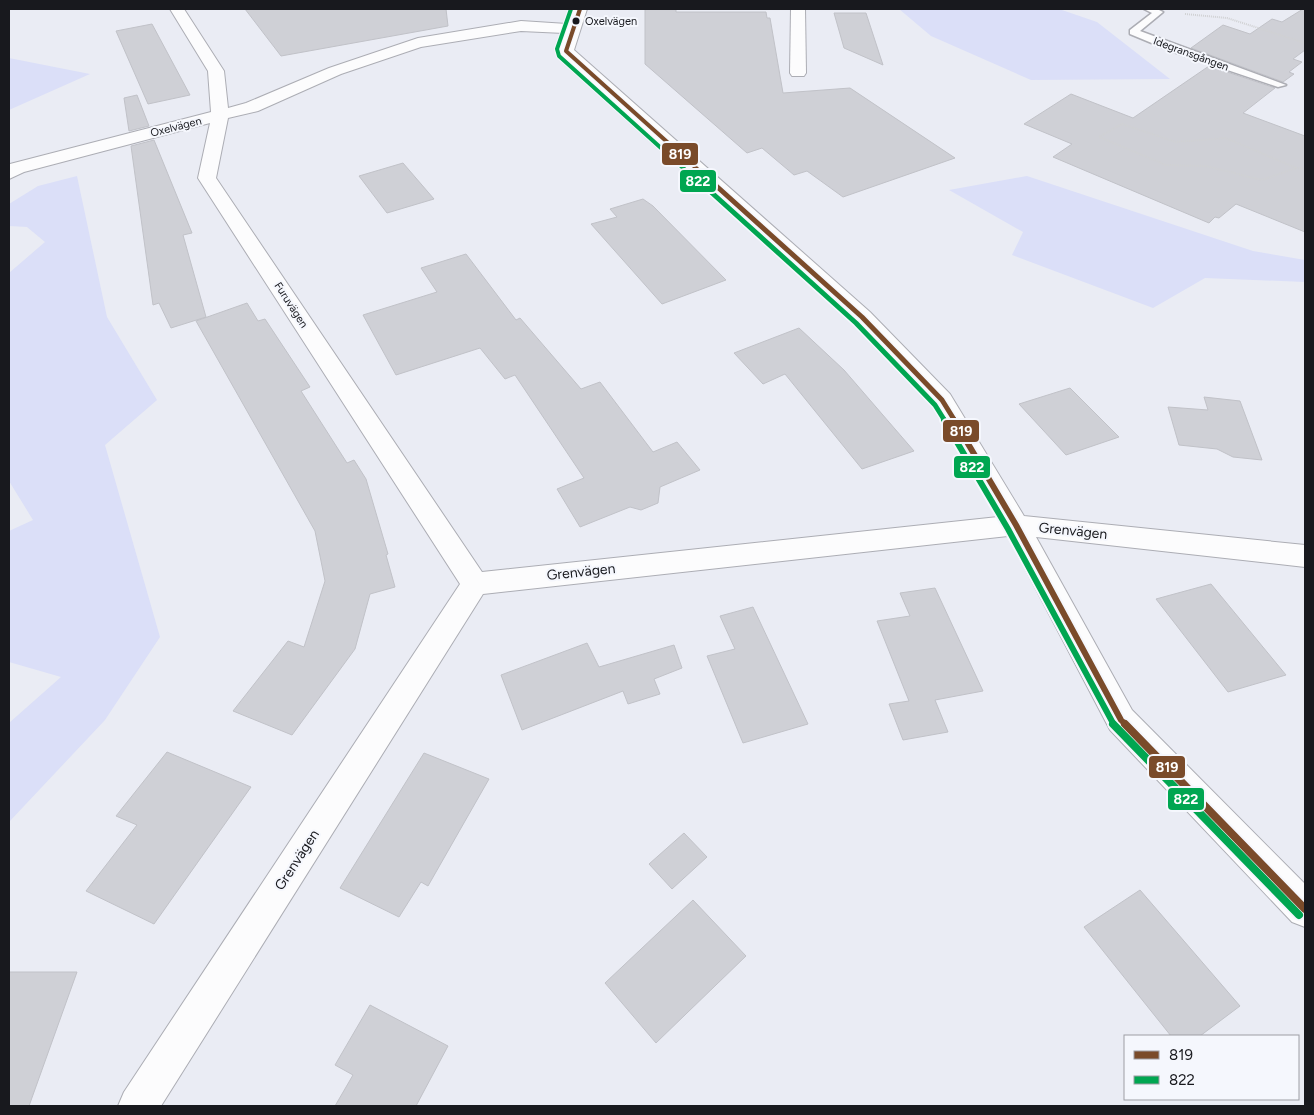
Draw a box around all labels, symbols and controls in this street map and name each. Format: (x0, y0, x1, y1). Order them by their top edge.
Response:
place label: Oxelvägen (585, 15, 637, 28)
marker: Oxelvägen (571, 16, 581, 26)
street label: Idegransgången (1152, 34, 1230, 74)
street label: Oxelvägen (149, 114, 203, 140)
line badge: 819 (661, 142, 699, 166)
text: 819 (669, 146, 691, 163)
line badge: 822 (679, 169, 717, 193)
text: 822 (686, 173, 710, 190)
street label: Furuvägen (271, 280, 311, 330)
line badge: 819 (942, 419, 980, 443)
text: 819 (950, 423, 972, 440)
line badge: 822 (953, 455, 991, 479)
text: 822 (960, 459, 984, 476)
street label: Grenvägen (1038, 519, 1108, 543)
street label: Grenvägen (546, 560, 616, 584)
line badge: 819 (1148, 755, 1186, 779)
text: 819 (1156, 759, 1178, 776)
line badge: 822 (1167, 787, 1205, 811)
text: 822 (1174, 791, 1198, 808)
street label: Grenvägen (271, 826, 323, 893)
legend (1124, 1035, 1299, 1100)
text: 819 (1169, 1046, 1193, 1064)
text: 822 (1169, 1071, 1195, 1089)

